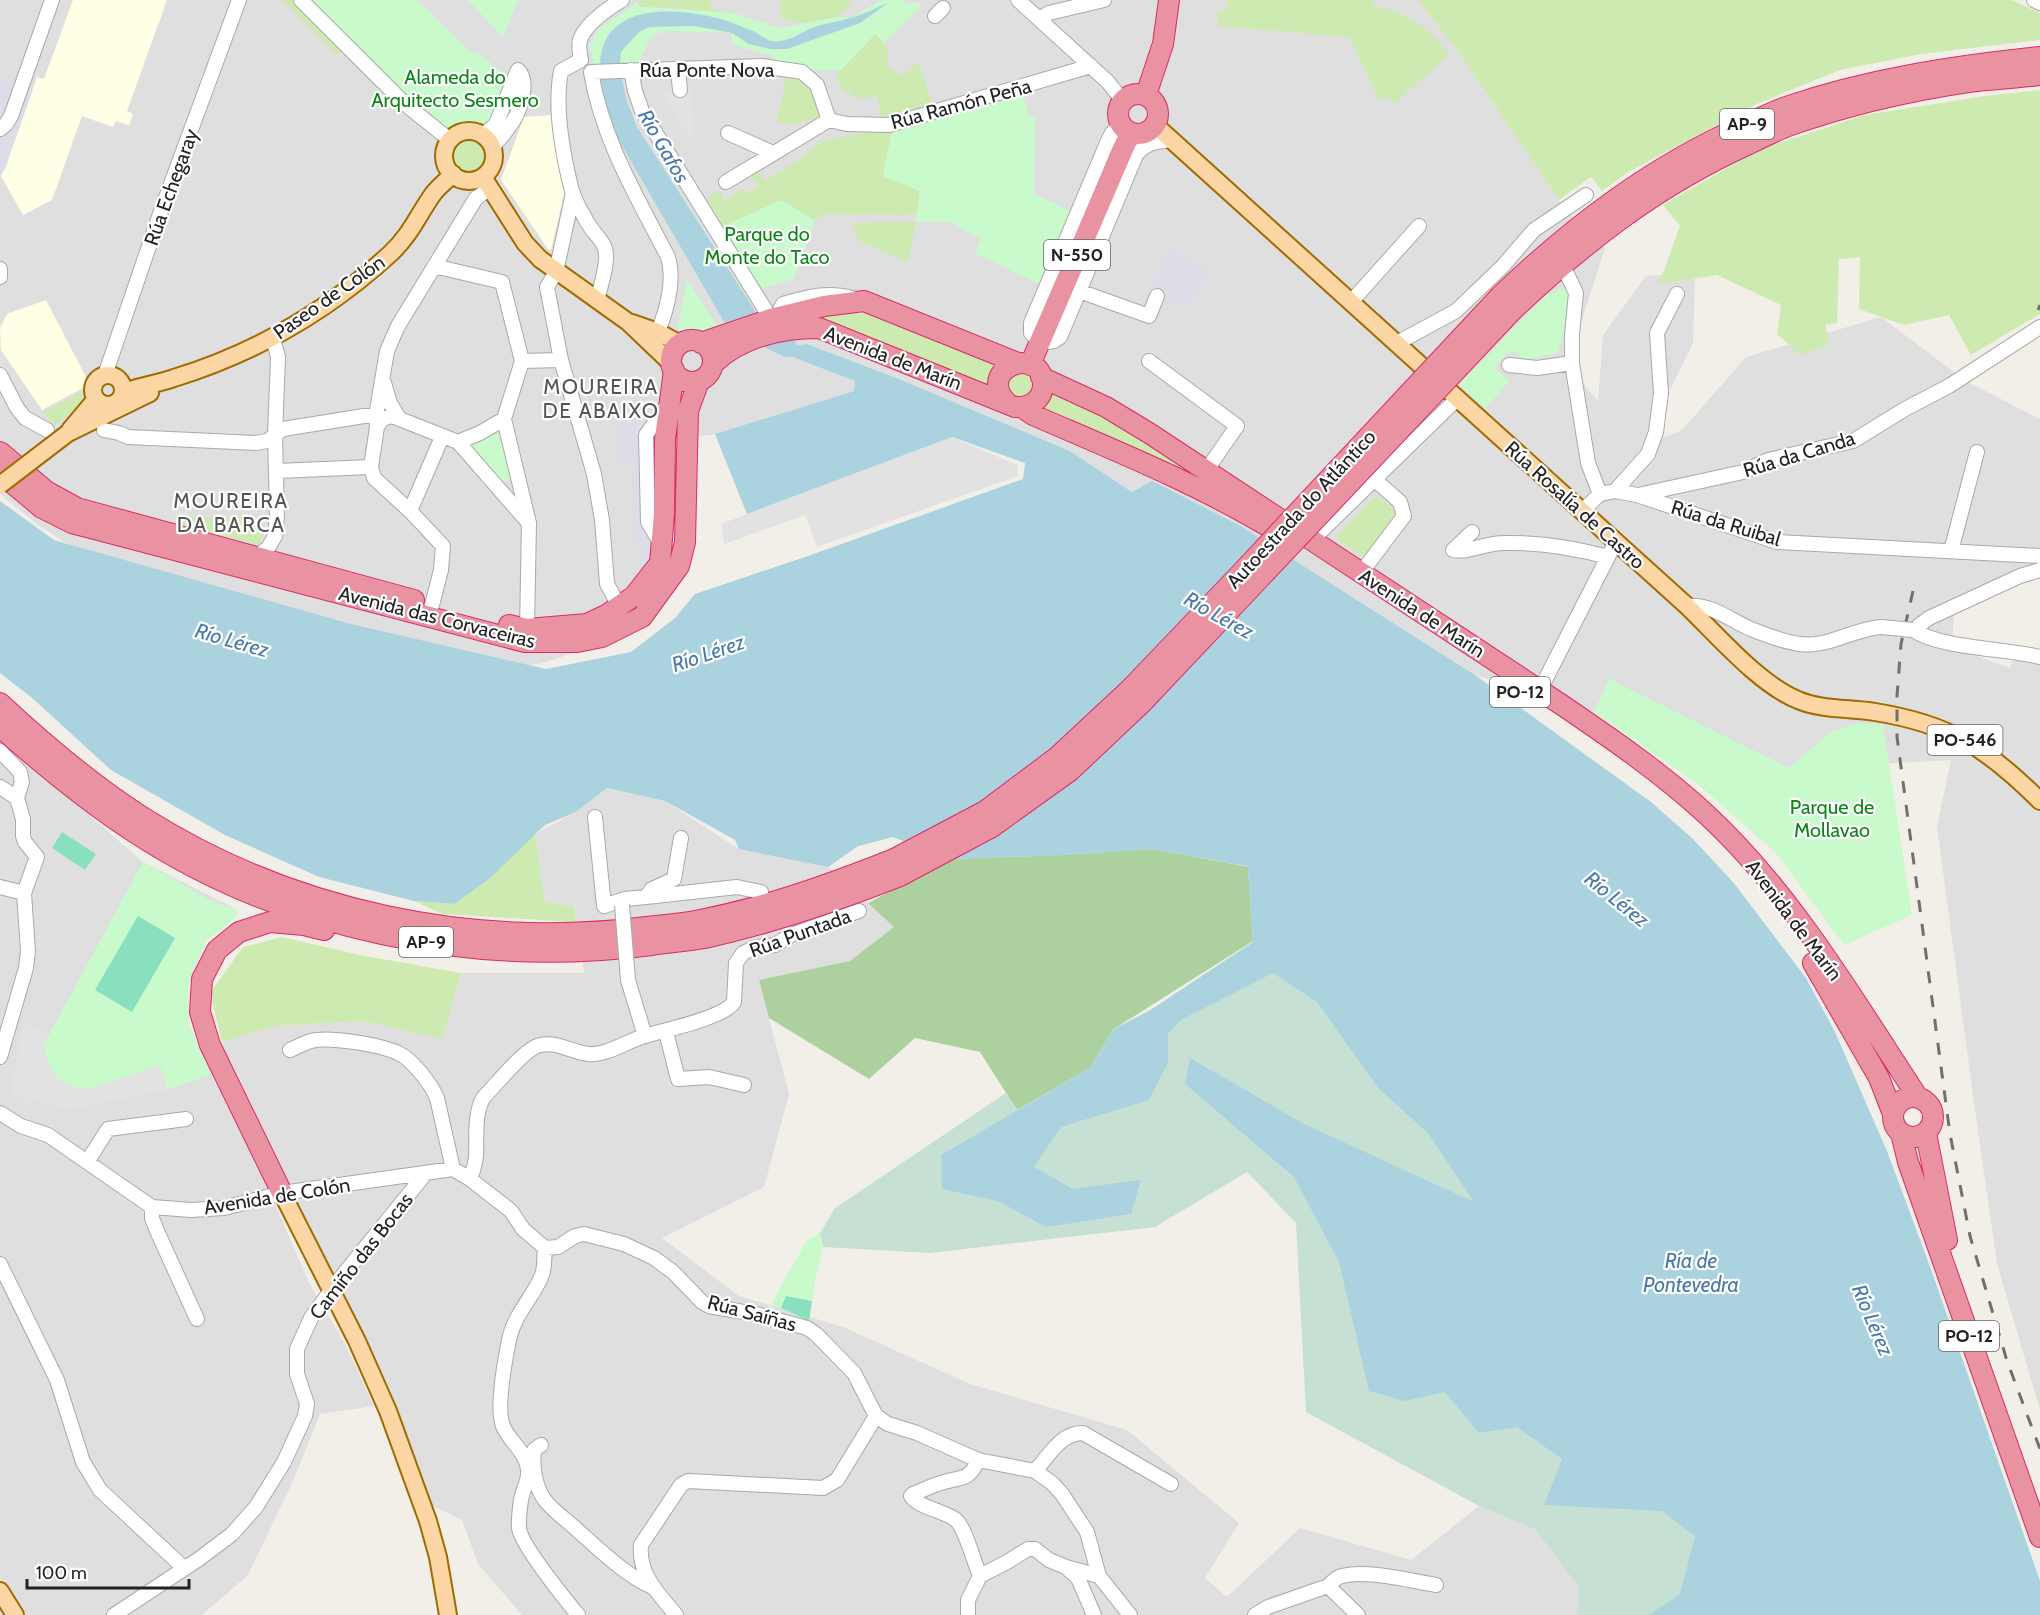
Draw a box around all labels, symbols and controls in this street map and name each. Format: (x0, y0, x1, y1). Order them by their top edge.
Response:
street label: Rúa Ponte Nova (640, 58, 775, 82)
park label: Alameda do Arquitecto Sesmero (371, 65, 539, 112)
street label: Rúa Ramón Peña (888, 74, 1034, 134)
water label: Río Gafos (633, 105, 695, 187)
road number: AP-9 (1720, 109, 1774, 139)
street label: Rúa Echegaray (139, 125, 203, 249)
park label: Parque do Monte do Taco (705, 222, 830, 269)
road number: N-550 (1044, 240, 1110, 270)
street label: Paseo de Colón (269, 250, 389, 344)
street label: Avenida de Marín (821, 321, 965, 395)
district label: MOUREIRA DE ABAIXO (543, 374, 659, 423)
street label: Autoestrada do Atlántico (1221, 425, 1381, 593)
street label: Rúa da Canda (1740, 426, 1858, 482)
street label: Rúa Rosalía de Castro (1500, 436, 1650, 574)
district label: MOUREIRA DA BARCA (173, 488, 289, 537)
street label: Rúa da Ruibal (1668, 495, 1784, 551)
street label: Avenida de Marín (1354, 563, 1490, 663)
street label: Avenida das Corvaceiras (336, 581, 538, 653)
water label: Río Lérez (1180, 586, 1259, 645)
water label: Río Lérez (192, 618, 273, 663)
water label: Río Lérez (668, 629, 749, 677)
road number: PO-12 (1490, 677, 1550, 707)
road number: PO-546 (1928, 725, 2002, 755)
park label: Parque de Mollavao (1790, 795, 1874, 842)
street label: Avenida de Marín (1741, 855, 1847, 985)
water label: Río Lérez (1580, 866, 1655, 933)
street label: Rúa Puntada (746, 903, 854, 962)
road number: AP-9 (399, 927, 453, 957)
street label: Avenida de Colón (202, 1173, 352, 1219)
street label: Camiño das Bocas (304, 1188, 418, 1324)
water label: Ría de Pontevedra (1643, 1248, 1739, 1297)
water label: Río Lérez (1847, 1280, 1900, 1360)
street label: Rúa Saíñas (705, 1290, 799, 1336)
road number: PO-12 (1939, 1321, 1999, 1351)
scale bar (27, 1552, 189, 1590)
text: 100 m (36, 1562, 87, 1584)

